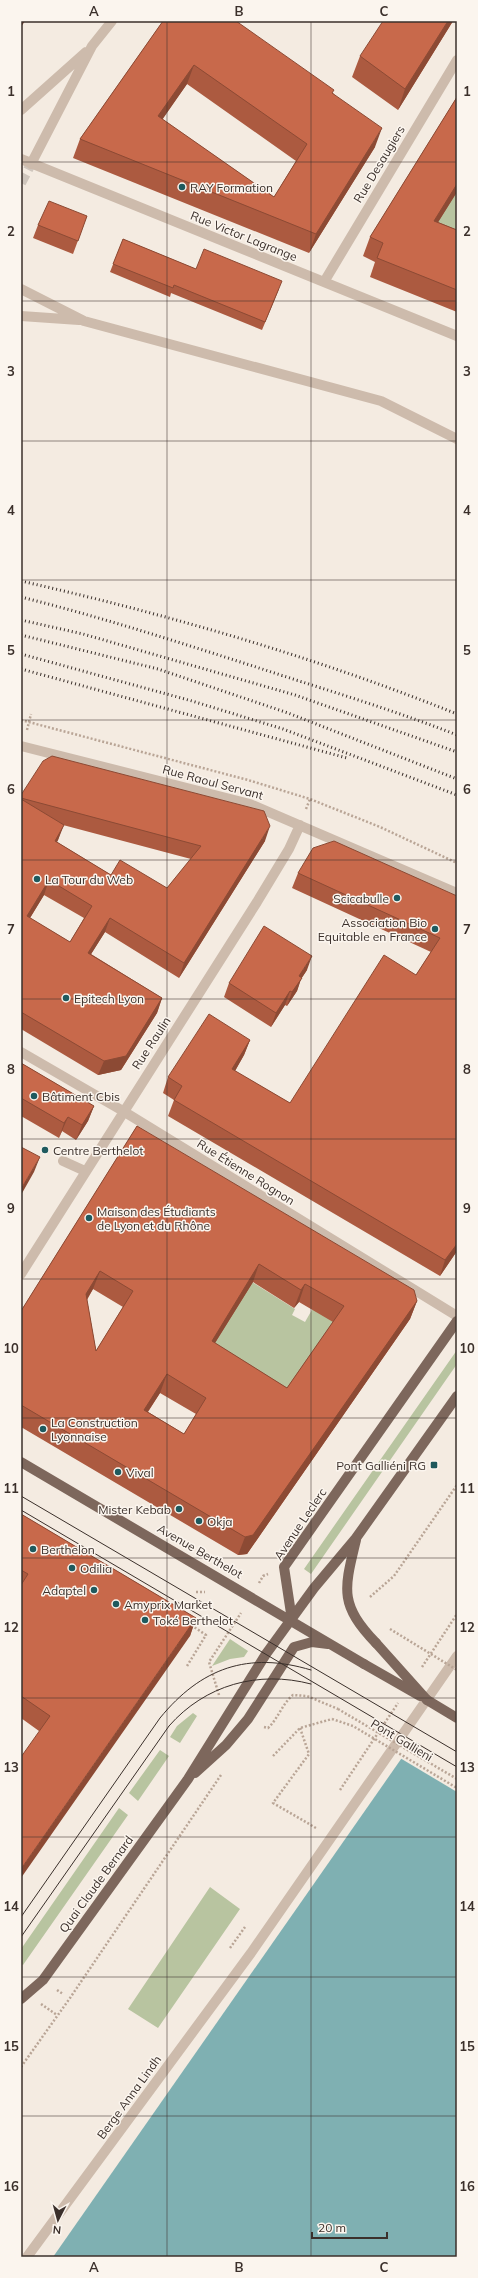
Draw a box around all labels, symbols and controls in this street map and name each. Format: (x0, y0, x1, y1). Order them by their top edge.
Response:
text: A (89, 3, 99, 19)
text: B (235, 3, 244, 19)
text: C (380, 3, 389, 19)
text: 1 (7, 83, 15, 99)
text: 1 (463, 83, 471, 99)
street label: Rue Desaugiers (350, 123, 408, 205)
place label: RAY Formation (190, 180, 273, 195)
marker: RAY Formation (177, 182, 187, 192)
street label: Rue Victor Lagrange (188, 208, 300, 264)
text: 2 (7, 223, 15, 239)
text: 2 (463, 223, 471, 239)
text: 3 (7, 363, 15, 379)
text: 3 (463, 363, 471, 379)
text: 4 (7, 502, 15, 518)
text: 4 (463, 502, 471, 518)
text: 5 (7, 642, 15, 658)
text: 5 (463, 642, 471, 658)
street label: Rue Raoul Servant (161, 761, 265, 803)
text: 6 (7, 781, 15, 797)
text: 6 (463, 781, 471, 797)
place label: La Tour du Web (45, 872, 133, 887)
marker: La Tour du Web (32, 874, 42, 884)
place label: Scicabulle (333, 891, 389, 906)
marker: Scicabulle (392, 893, 402, 903)
place label: Association Bio Equitable en France (318, 915, 427, 944)
text: 7 (7, 921, 15, 937)
text: 7 (463, 921, 471, 937)
marker: Association Bio Equitable en France (430, 924, 440, 934)
place label: Epitech Lyon (74, 991, 144, 1006)
marker: Epitech Lyon (61, 993, 71, 1003)
street label: Rue Raulin (128, 1014, 174, 1072)
text: 8 (7, 1061, 15, 1077)
text: 8 (463, 1061, 471, 1077)
place label: Bâtiment Cbis (42, 1089, 120, 1104)
marker: Bâtiment Cbis (29, 1091, 39, 1101)
street label: Rue Étienne Rognon (194, 1136, 298, 1208)
place label: Centre Berthelot (53, 1143, 143, 1158)
marker: Centre Berthelot (40, 1145, 50, 1155)
text: 9 (7, 1200, 15, 1216)
text: 9 (463, 1200, 471, 1216)
place label: Maison des Étudiants de Lyon et du Rhône (97, 1204, 216, 1233)
marker: Maison des Étudiants de Lyon et du Rhône (84, 1213, 94, 1223)
text: 10 (3, 1340, 19, 1356)
text: 10 (459, 1340, 475, 1356)
place label: La Construction Lyonnaise (51, 1415, 138, 1444)
marker: La Construction Lyonnaise (38, 1424, 48, 1434)
place label: Pont Galliéni RG (336, 1458, 426, 1473)
marker: Pont Galliéni RG (429, 1460, 439, 1470)
place label: Vival (126, 1465, 154, 1480)
marker: Vival (113, 1467, 123, 1477)
text: 11 (3, 1480, 19, 1496)
text: 11 (459, 1480, 475, 1496)
street label: Avenue Leclerc (270, 1485, 330, 1563)
place label: Mister Kebab (98, 1502, 171, 1517)
marker: Mister Kebab (174, 1504, 184, 1514)
place label: Okja (207, 1514, 233, 1529)
marker: Okja (194, 1516, 204, 1526)
street label: Avenue Berthelot (155, 1521, 245, 1581)
place label: Berthelon (41, 1542, 95, 1557)
marker: Berthelon (28, 1544, 38, 1554)
place label: Odilia (80, 1561, 112, 1576)
marker: Odilia (67, 1563, 77, 1573)
place label: Adaptel (42, 1583, 86, 1598)
marker: Adaptel (89, 1585, 99, 1595)
place label: Amyprix Market (124, 1597, 212, 1612)
marker: Amyprix Market (111, 1599, 121, 1609)
place label: Toké Berthelot (153, 1613, 233, 1628)
marker: Toké Berthelot (140, 1615, 150, 1625)
text: 12 (3, 1619, 19, 1635)
text: 12 (459, 1619, 475, 1635)
street label: Pont Gallieni (368, 1716, 436, 1764)
text: 13 (3, 1759, 19, 1775)
text: 13 (459, 1759, 475, 1775)
street label: Quai Claude Bernard (56, 1833, 136, 1935)
text: 14 (3, 1898, 19, 1914)
text: 14 (459, 1898, 475, 1914)
text: 15 (3, 2038, 19, 2054)
text: 15 (459, 2038, 475, 2054)
street label: Berge Anna Lindh (94, 2052, 164, 2142)
text: 16 (3, 2178, 19, 2194)
text: 16 (459, 2178, 475, 2194)
north arrow (38, 2200, 78, 2240)
scale bar (312, 2214, 387, 2240)
text: 20 m (318, 2220, 346, 2235)
text: N (52, 2223, 62, 2237)
text: A (89, 2259, 99, 2275)
text: B (235, 2259, 244, 2275)
text: C (380, 2259, 389, 2275)

